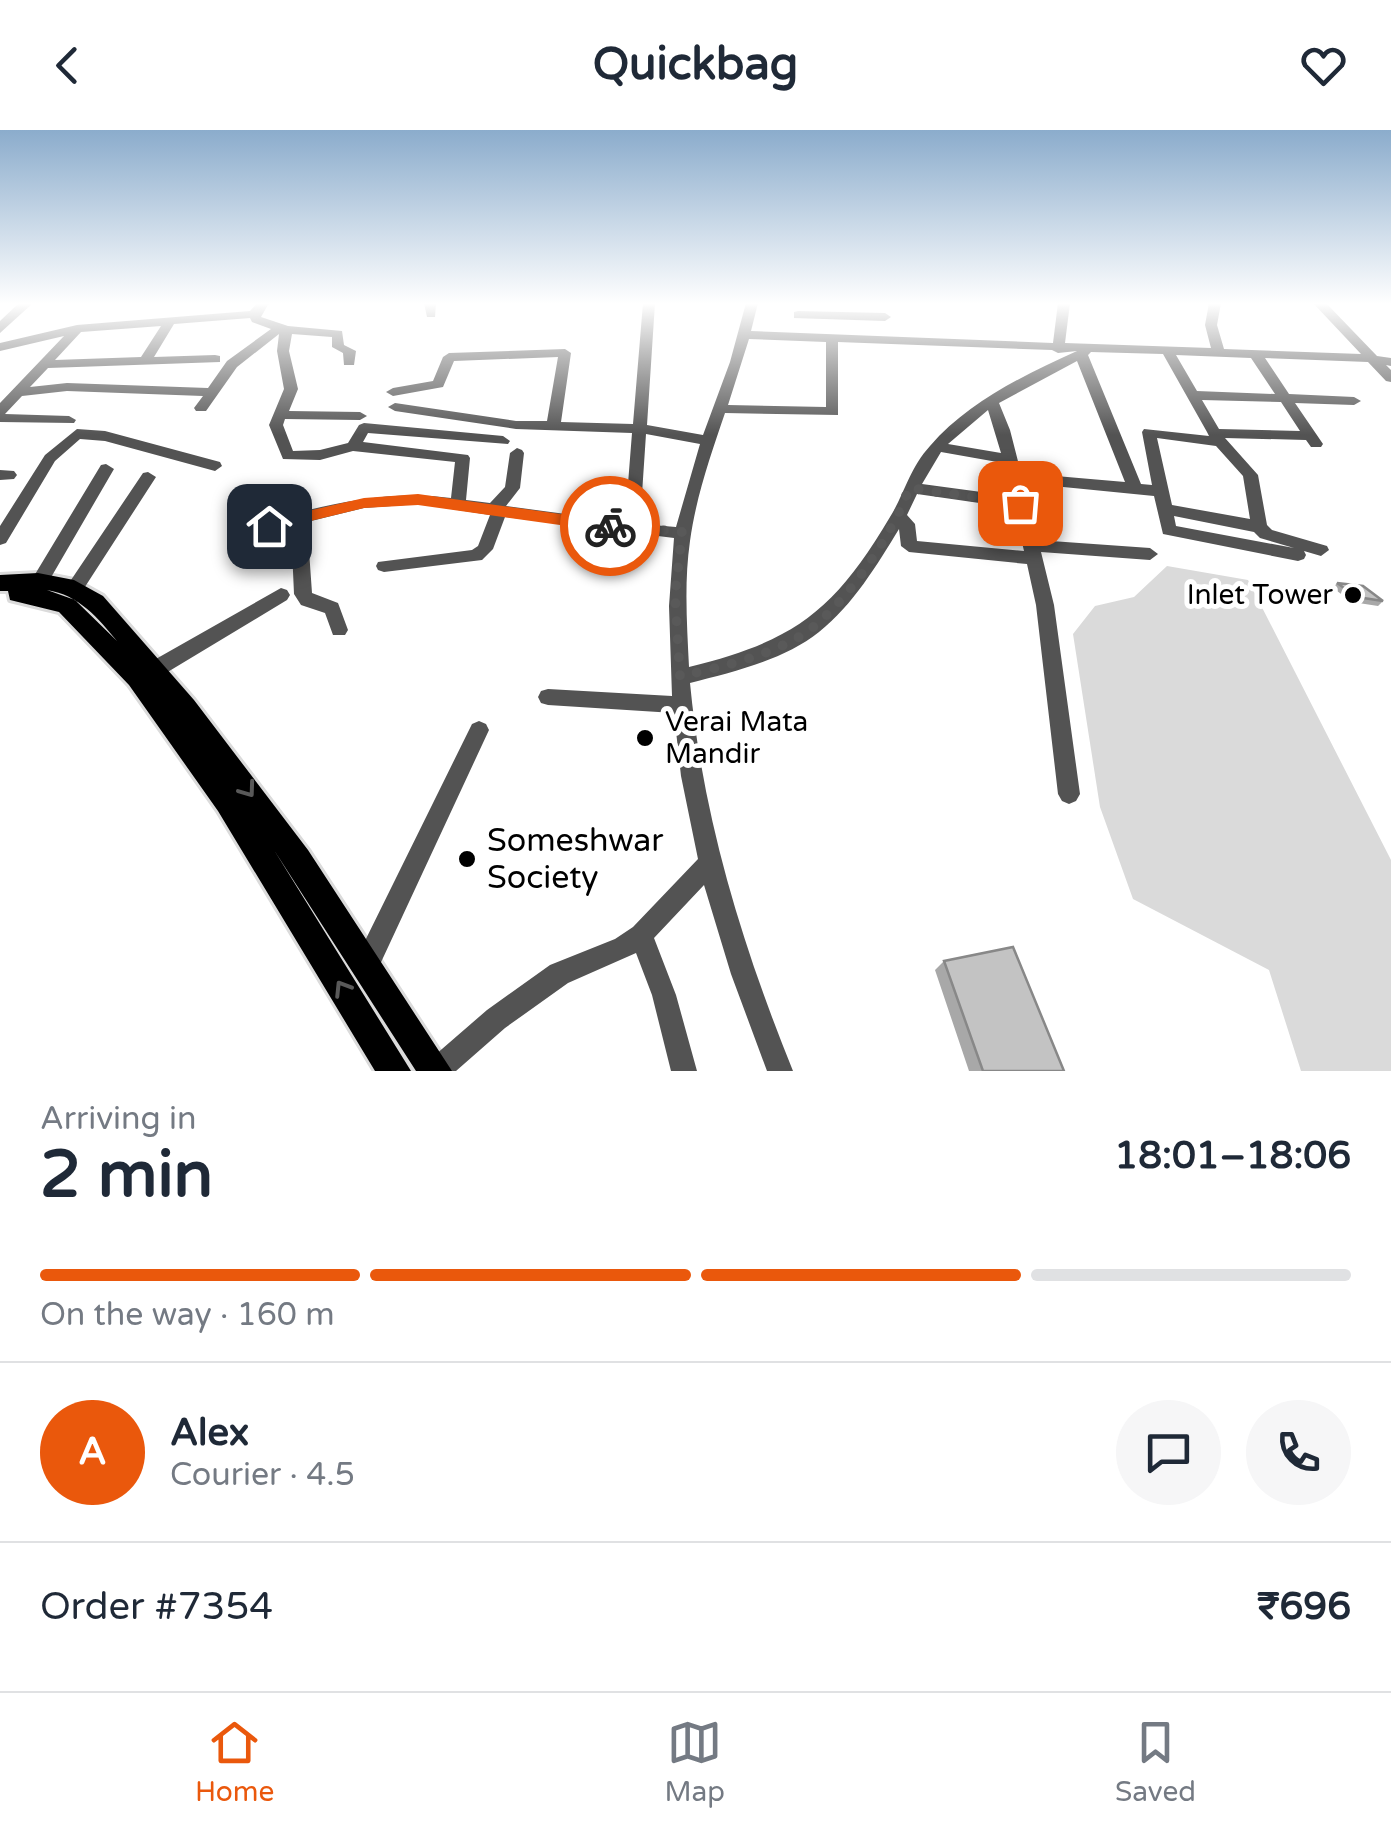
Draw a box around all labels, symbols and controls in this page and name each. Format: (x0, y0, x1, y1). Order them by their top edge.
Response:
icon: back (40, 38, 95, 93)
text: Quickbag (593, 38, 798, 92)
icon: heart (1296, 38, 1351, 93)
pin (978, 461, 1063, 546)
courier (560, 476, 660, 576)
icon: bag (993, 476, 1048, 531)
pin (227, 484, 312, 569)
icon: home (242, 499, 297, 554)
icon: bike (583, 499, 638, 554)
place label: Inlet Tower (1187, 578, 1333, 612)
marker: Inlet Tower (1342, 584, 1364, 606)
place label: Verai Mata Mandir (665, 705, 808, 771)
marker: Verai Mata Mandir (634, 727, 656, 749)
one-way arrow (236, 779, 254, 797)
place label: Someshwar Society (487, 822, 664, 897)
marker: Someshwar Society (456, 848, 478, 870)
one-way arrow (336, 981, 355, 999)
text: Arriving in (40, 1100, 197, 1138)
text: 18:01–18:06 (1114, 1133, 1351, 1179)
text: 2 min (40, 1136, 213, 1215)
text: On the way · 160 m (40, 1296, 335, 1334)
button: chat (1116, 1400, 1221, 1505)
button: phone (1246, 1400, 1351, 1505)
text: Alex (170, 1410, 249, 1456)
text: A (78, 1429, 107, 1475)
text: Courier · 4.5 (170, 1456, 355, 1494)
text: Order #7354 (40, 1584, 273, 1630)
text: ₹696 (1257, 1584, 1351, 1630)
tab: Home (195, 1715, 274, 1809)
tab: Map (664, 1715, 725, 1809)
tab: Saved (1115, 1715, 1196, 1809)

